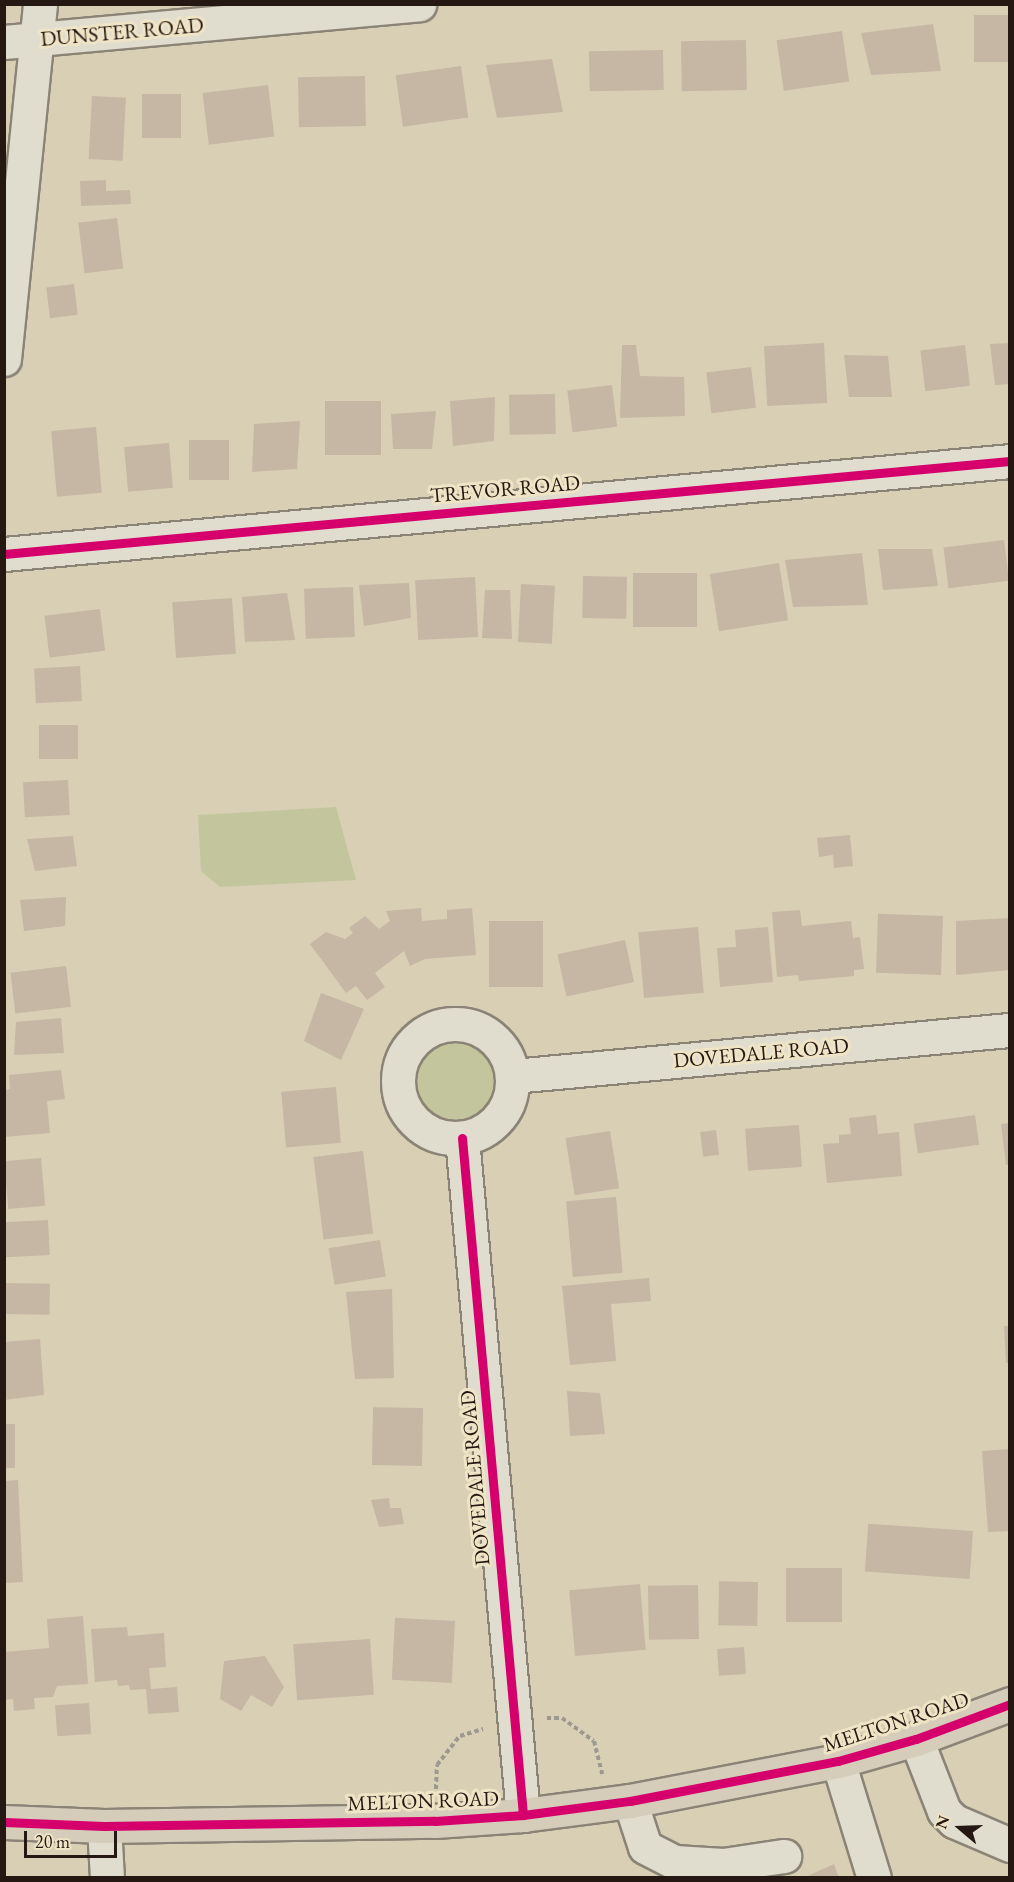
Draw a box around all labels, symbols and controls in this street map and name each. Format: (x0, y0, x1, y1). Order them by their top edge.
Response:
street label: DUNSTER ROAD (39, 12, 205, 52)
street label: TREVOR ROAD (429, 470, 581, 508)
street label: DOVEDALE ROAD (672, 1033, 850, 1073)
street label: DOVEDALE ROAD (455, 1389, 495, 1567)
street label: MELTON ROAD (820, 1687, 972, 1757)
street label: MELTON ROAD (347, 1786, 499, 1816)
north arrow (930, 1798, 990, 1858)
text: N (930, 1812, 955, 1832)
scale bar (27, 1819, 120, 1857)
text: 20 m (35, 1830, 70, 1853)

